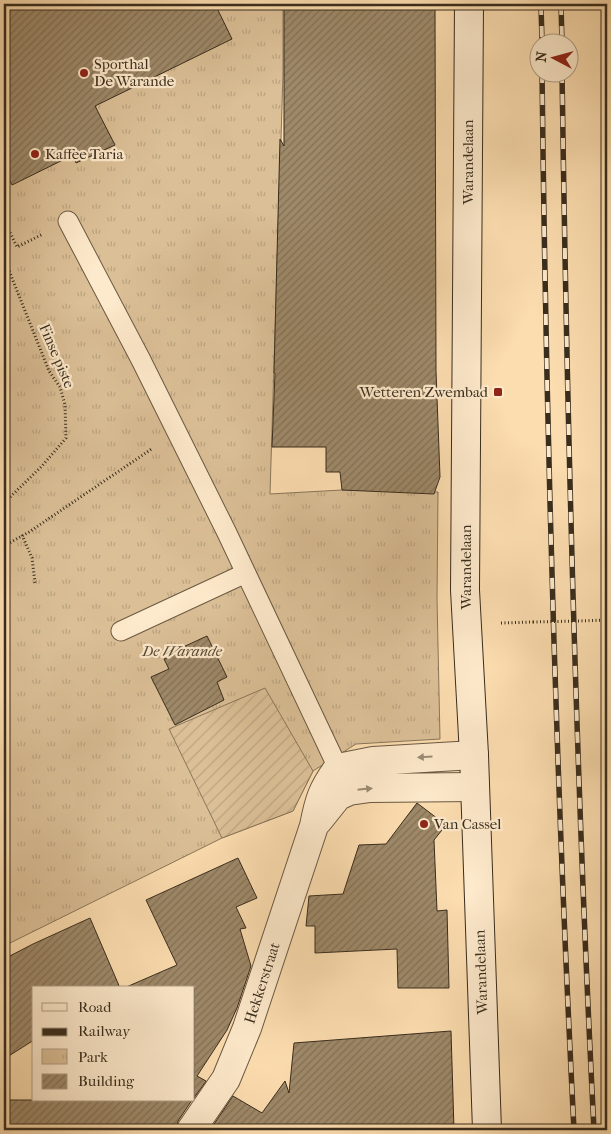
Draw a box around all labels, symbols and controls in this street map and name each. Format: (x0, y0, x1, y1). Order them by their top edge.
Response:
north arrow (528, 32, 578, 82)
text: N (533, 50, 551, 63)
place label: Sporthal De Warande (94, 55, 175, 90)
marker: Sporthal De Warande (78, 67, 90, 79)
street label: Warandelaan (459, 119, 477, 205)
place label: Kaffee Taria (45, 145, 124, 163)
marker: Kaffee Taria (29, 148, 41, 160)
street label: Finse piste (35, 321, 79, 391)
place label: Wetteren Zwembad (359, 383, 489, 401)
marker: Wetteren Zwembad (492, 386, 504, 398)
street label: Warandelaan (457, 524, 475, 610)
park label: De Warande (141, 642, 223, 660)
one-way arrow (417, 753, 433, 761)
one-way arrow (357, 785, 373, 793)
place label: Van Cassel (433, 815, 501, 833)
marker: Van Cassel (418, 818, 430, 830)
street label: Warandelaan (471, 929, 492, 1016)
street label: Hekkerstraat (240, 939, 284, 1026)
legend (32, 986, 195, 1102)
text: Road (78, 998, 112, 1016)
text: Railway (78, 1022, 131, 1040)
text: Park (78, 1048, 108, 1066)
text: Building (78, 1072, 135, 1090)

